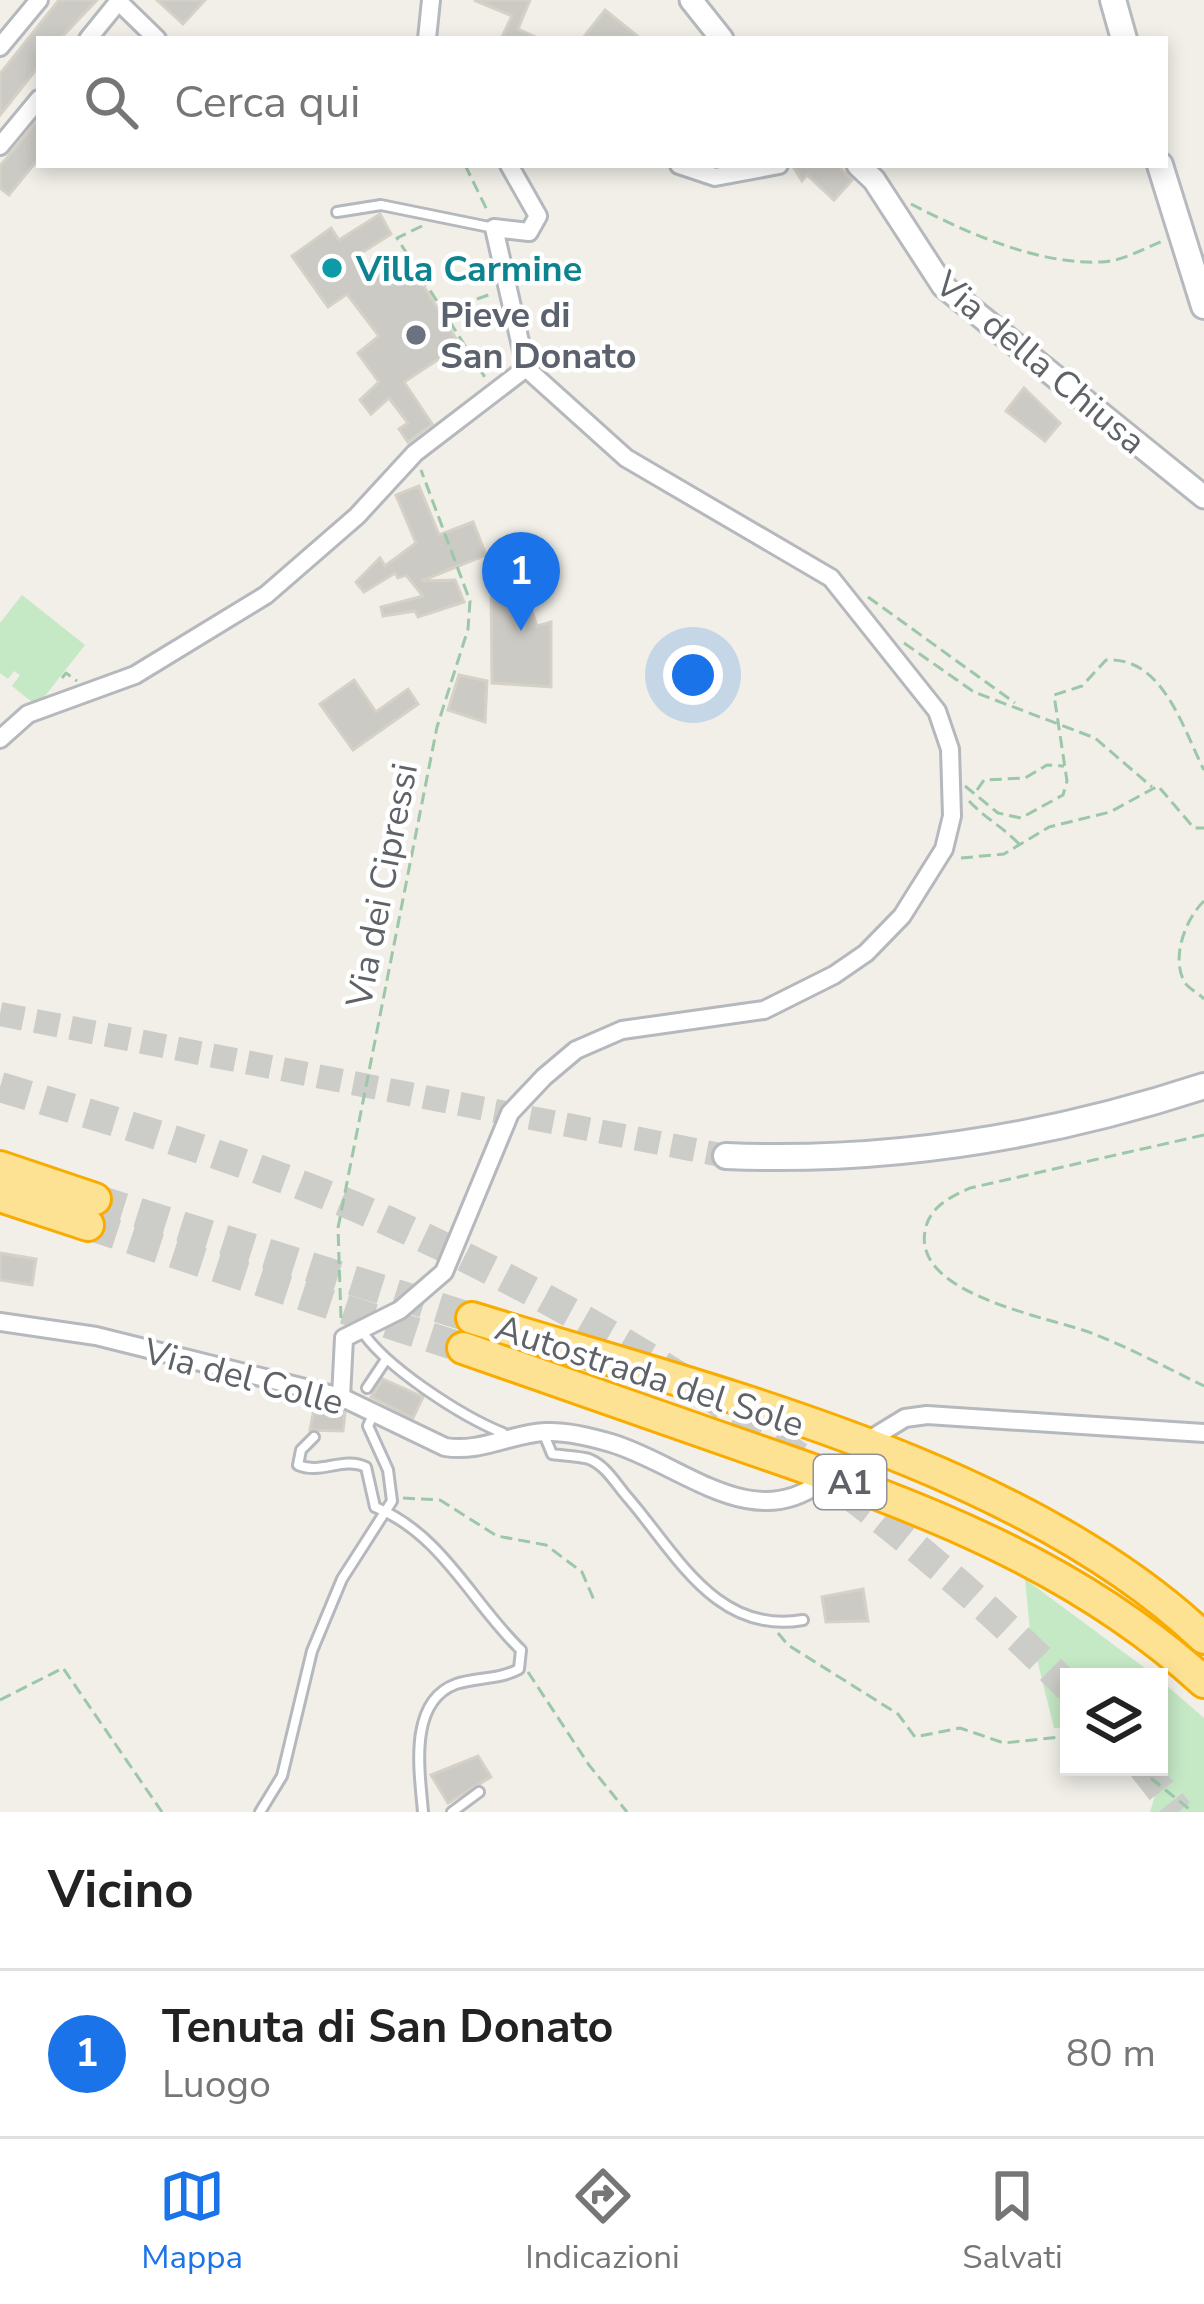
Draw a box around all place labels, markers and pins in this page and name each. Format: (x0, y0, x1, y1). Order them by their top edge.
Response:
place label: Villa Carmine (355, 245, 582, 294)
marker: Villa Carmine (319, 255, 345, 281)
place label: Pieve di San Donato (440, 291, 637, 381)
marker: Pieve di San Donato (403, 322, 429, 348)
pin: 1 (482, 532, 560, 631)

